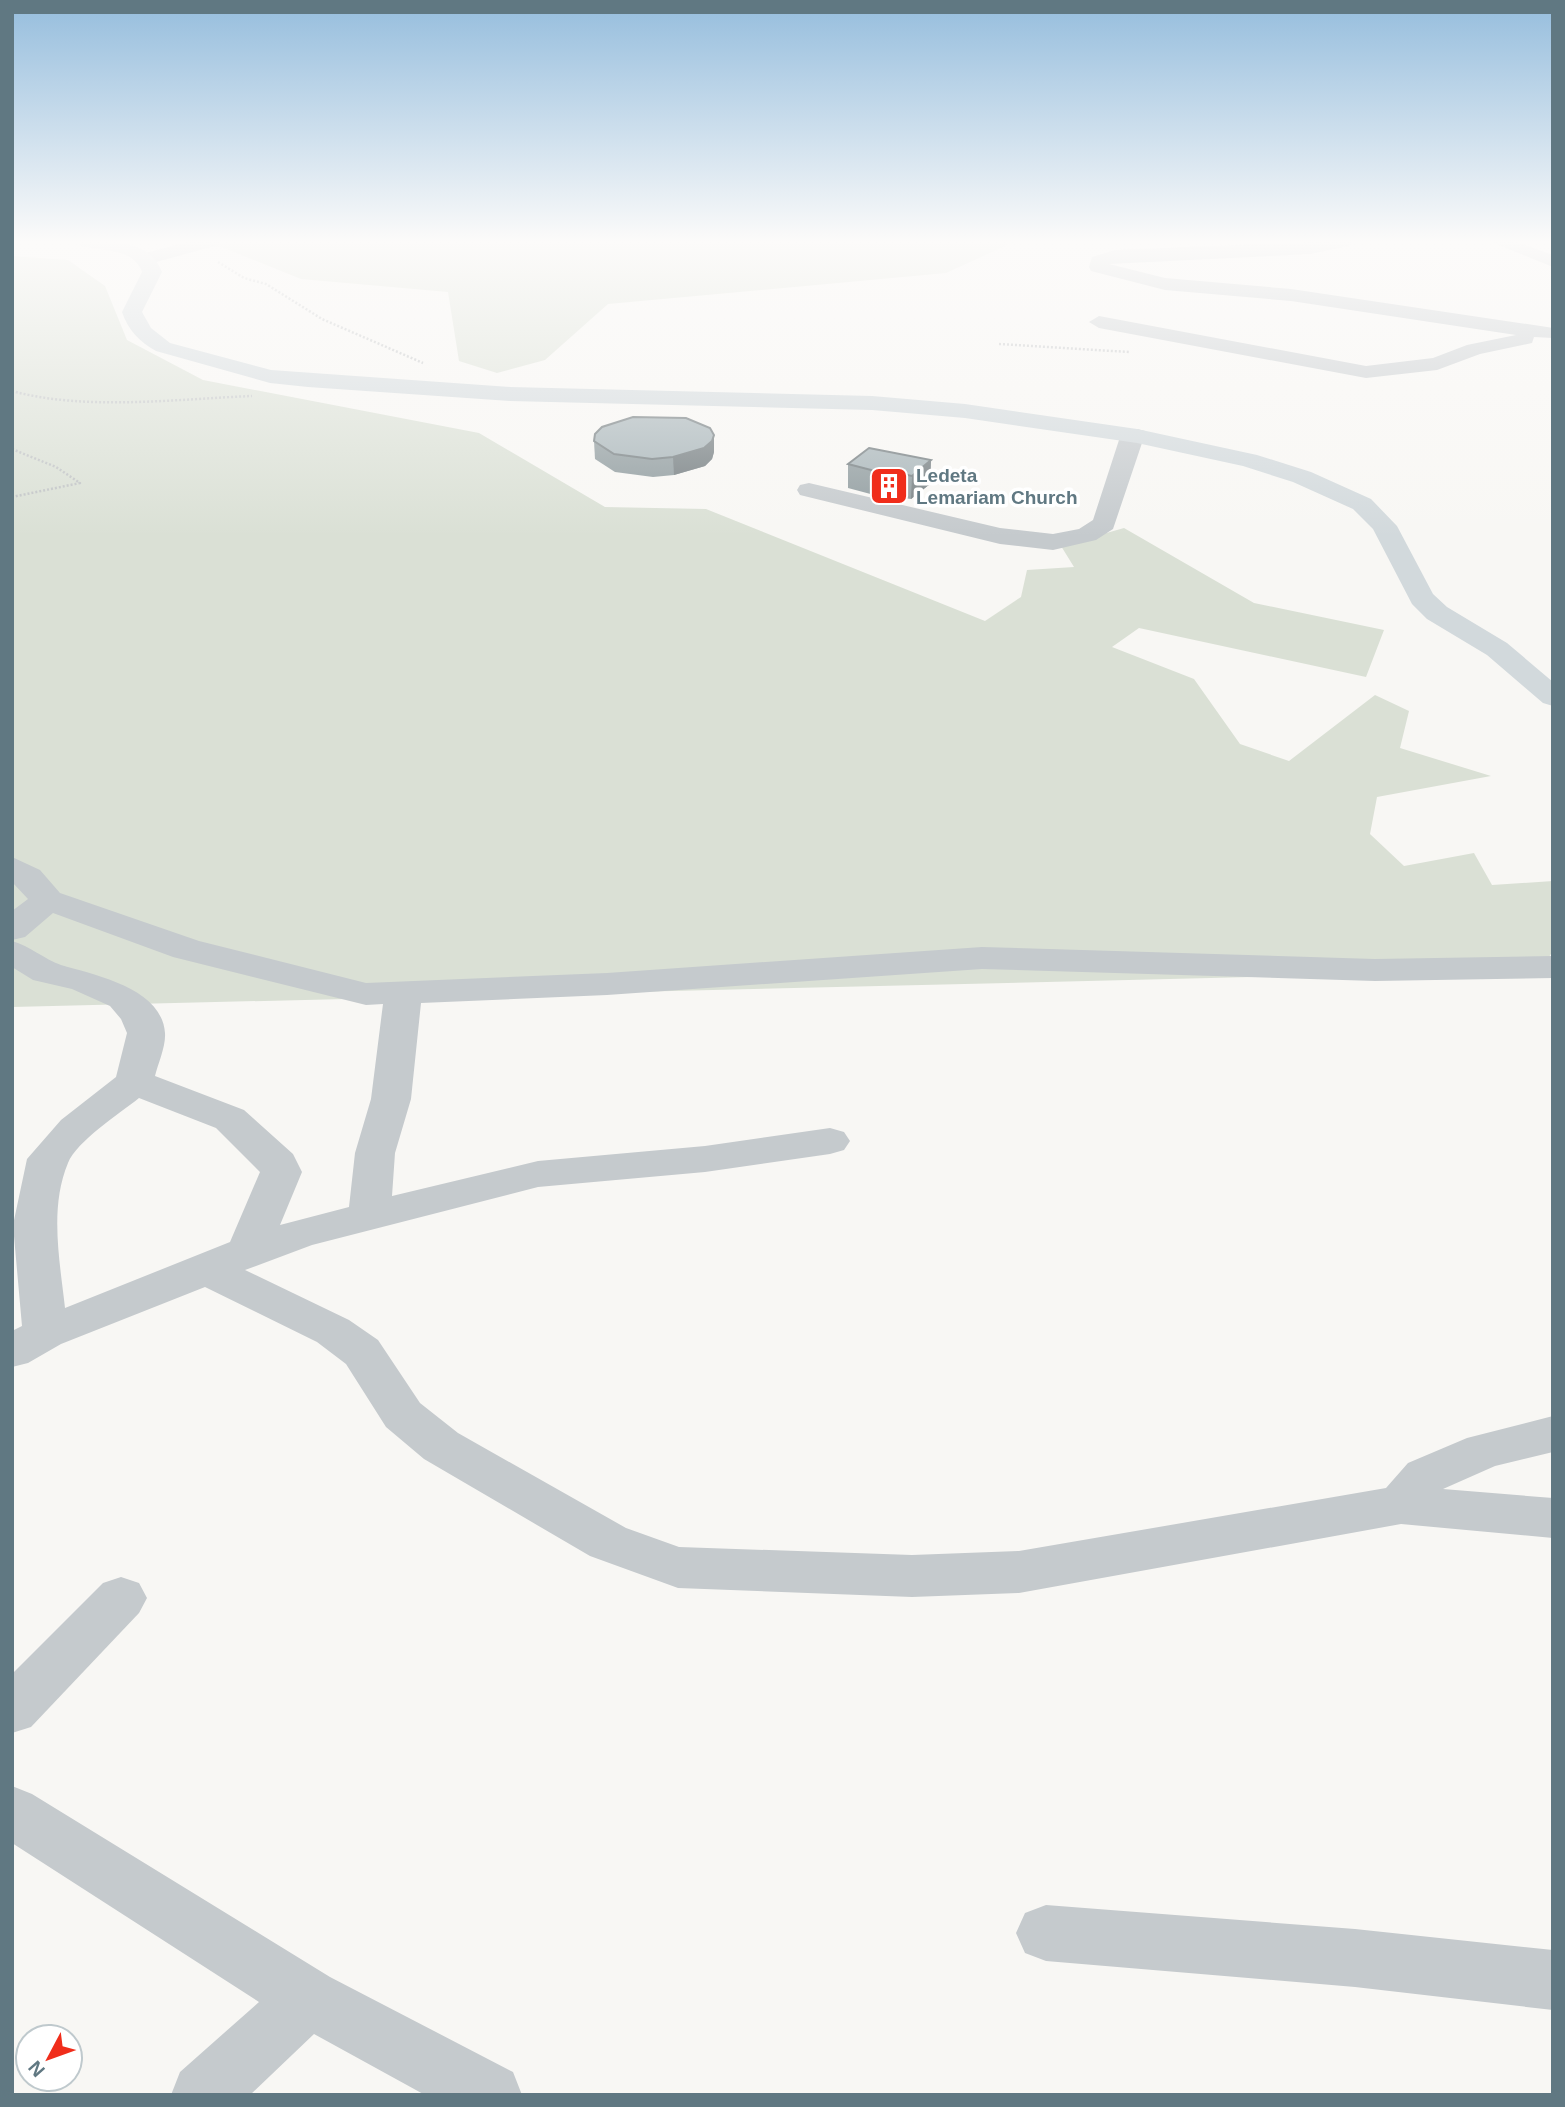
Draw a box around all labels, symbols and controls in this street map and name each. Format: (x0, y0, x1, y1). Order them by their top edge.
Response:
building icon: Ledeta Lemariam Church (868, 465, 910, 507)
place label: Ledeta Lemariam Church (916, 465, 1078, 508)
north arrow (14, 2023, 84, 2093)
text: N (24, 2057, 49, 2081)

